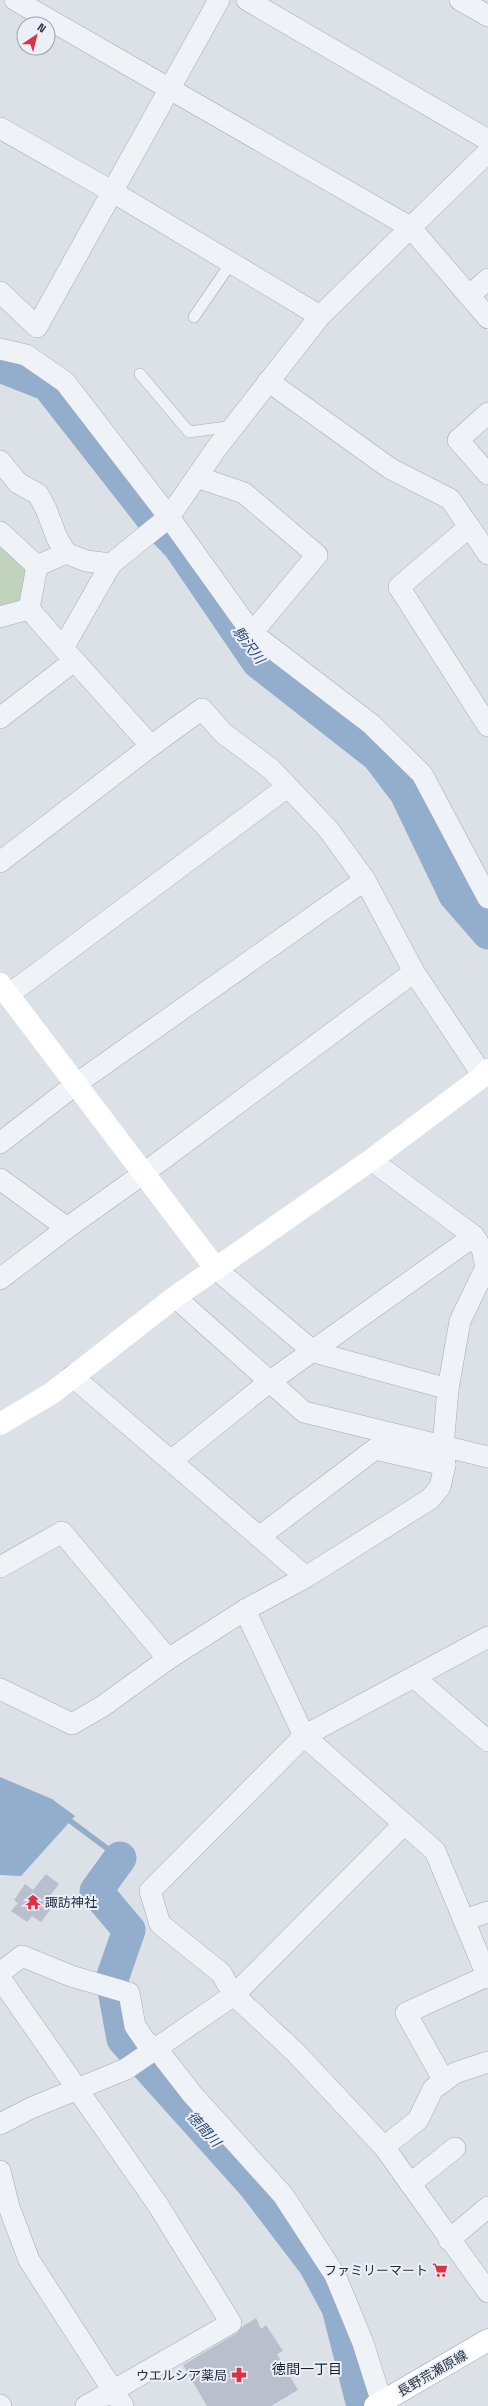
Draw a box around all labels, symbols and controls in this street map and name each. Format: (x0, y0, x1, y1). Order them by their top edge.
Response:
north arrow (16, 16, 56, 56)
text: N (35, 20, 49, 36)
water label: 駒沢川 (229, 623, 270, 669)
temple icon: 諏訪神社 (24, 1893, 42, 1911)
place label: 諏訪神社 (45, 1894, 97, 1911)
water label: 徳間川 (183, 2107, 226, 2152)
supermarket icon: ファミリーマート (431, 2261, 449, 2279)
place label: ファミリーマート (324, 2262, 428, 2279)
street label: 長野荒瀬原線 (394, 2347, 470, 2400)
district label: 徳間一丁目 (272, 2360, 342, 2378)
pharmacy icon: ウエルシア薬局 (230, 2366, 248, 2384)
place label: ウエルシア薬局 (136, 2367, 227, 2384)

